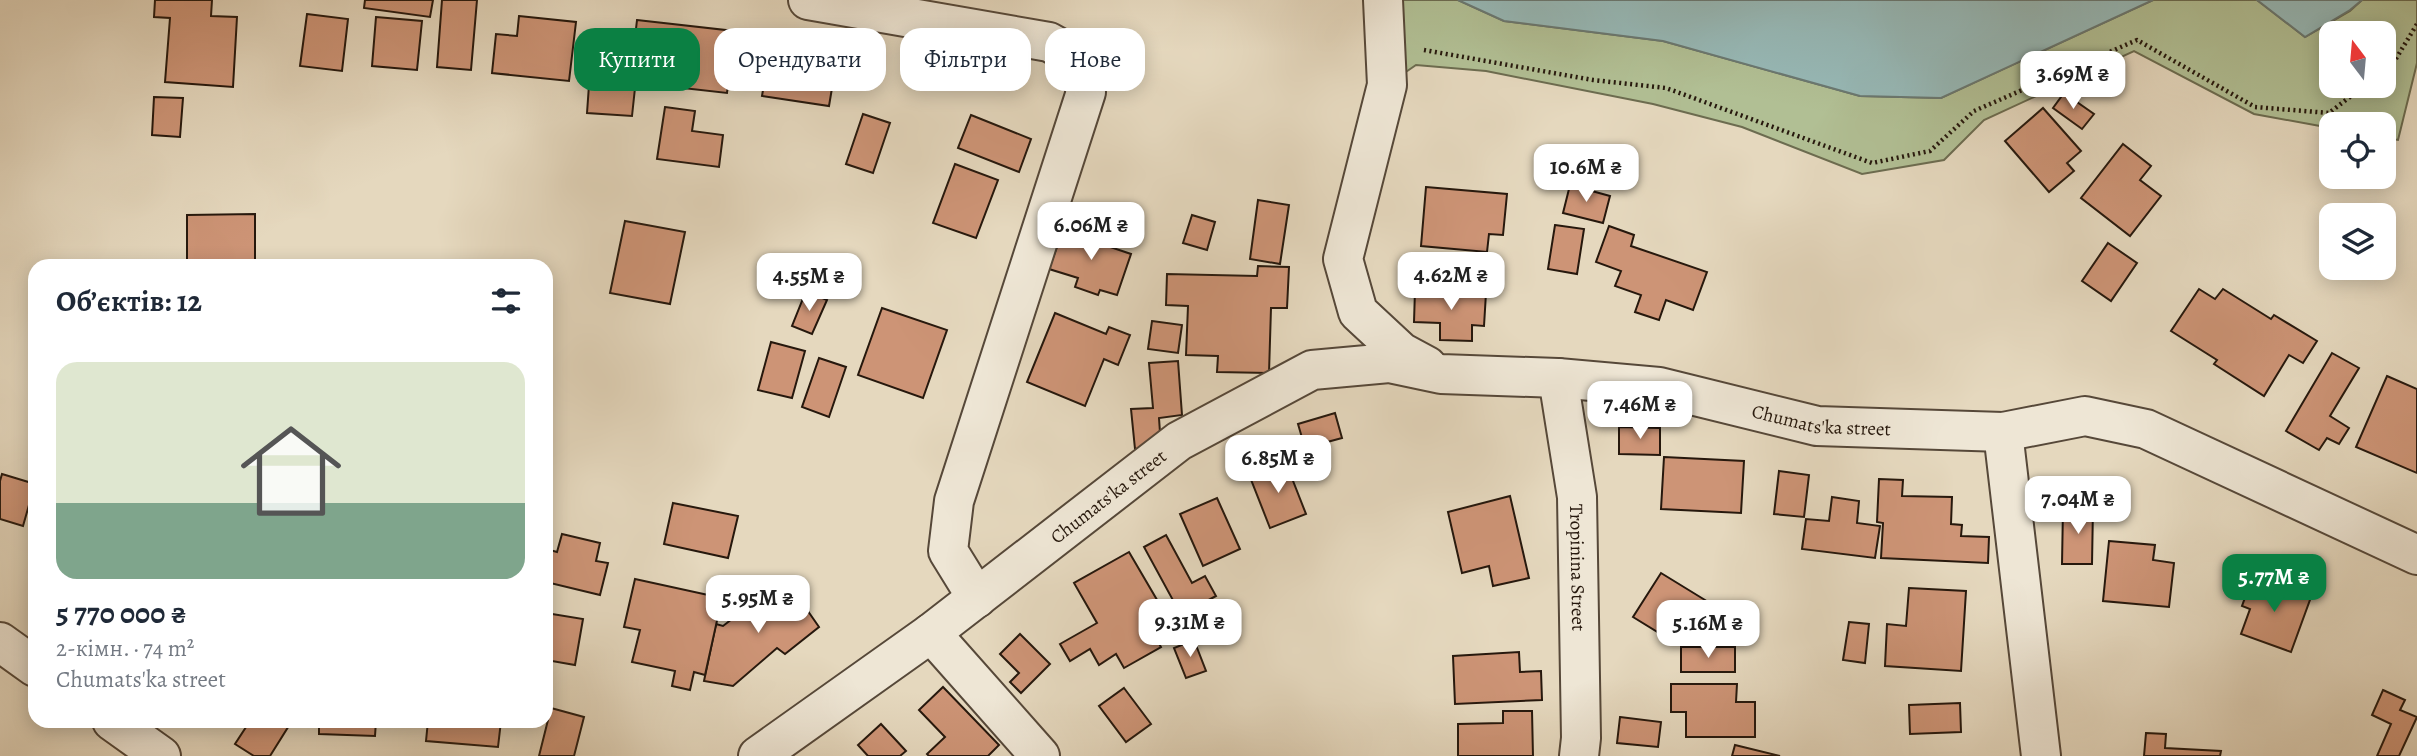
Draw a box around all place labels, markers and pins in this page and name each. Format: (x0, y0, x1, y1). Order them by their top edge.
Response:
pin: 3.69M ₴ (2008, 52, 2138, 111)
pin: 10.6M ₴ (1521, 144, 1651, 204)
pin: 6.06M ₴ (1026, 202, 1156, 262)
pin: 4.62M ₴ (1386, 252, 1516, 312)
pin: 4.55M ₴ (744, 254, 874, 313)
pin: 7.46M ₴ (1575, 382, 1705, 441)
pin: 6.85M ₴ (1213, 435, 1343, 495)
pin: 7.04M ₴ (2013, 476, 2143, 536)
pin: 5.77M ₴ (2209, 554, 2339, 614)
pin: 5.95M ₴ (693, 576, 823, 635)
pin: 9.31M ₴ (1125, 600, 1255, 659)
pin: 5.16M ₴ (1643, 600, 1773, 660)

